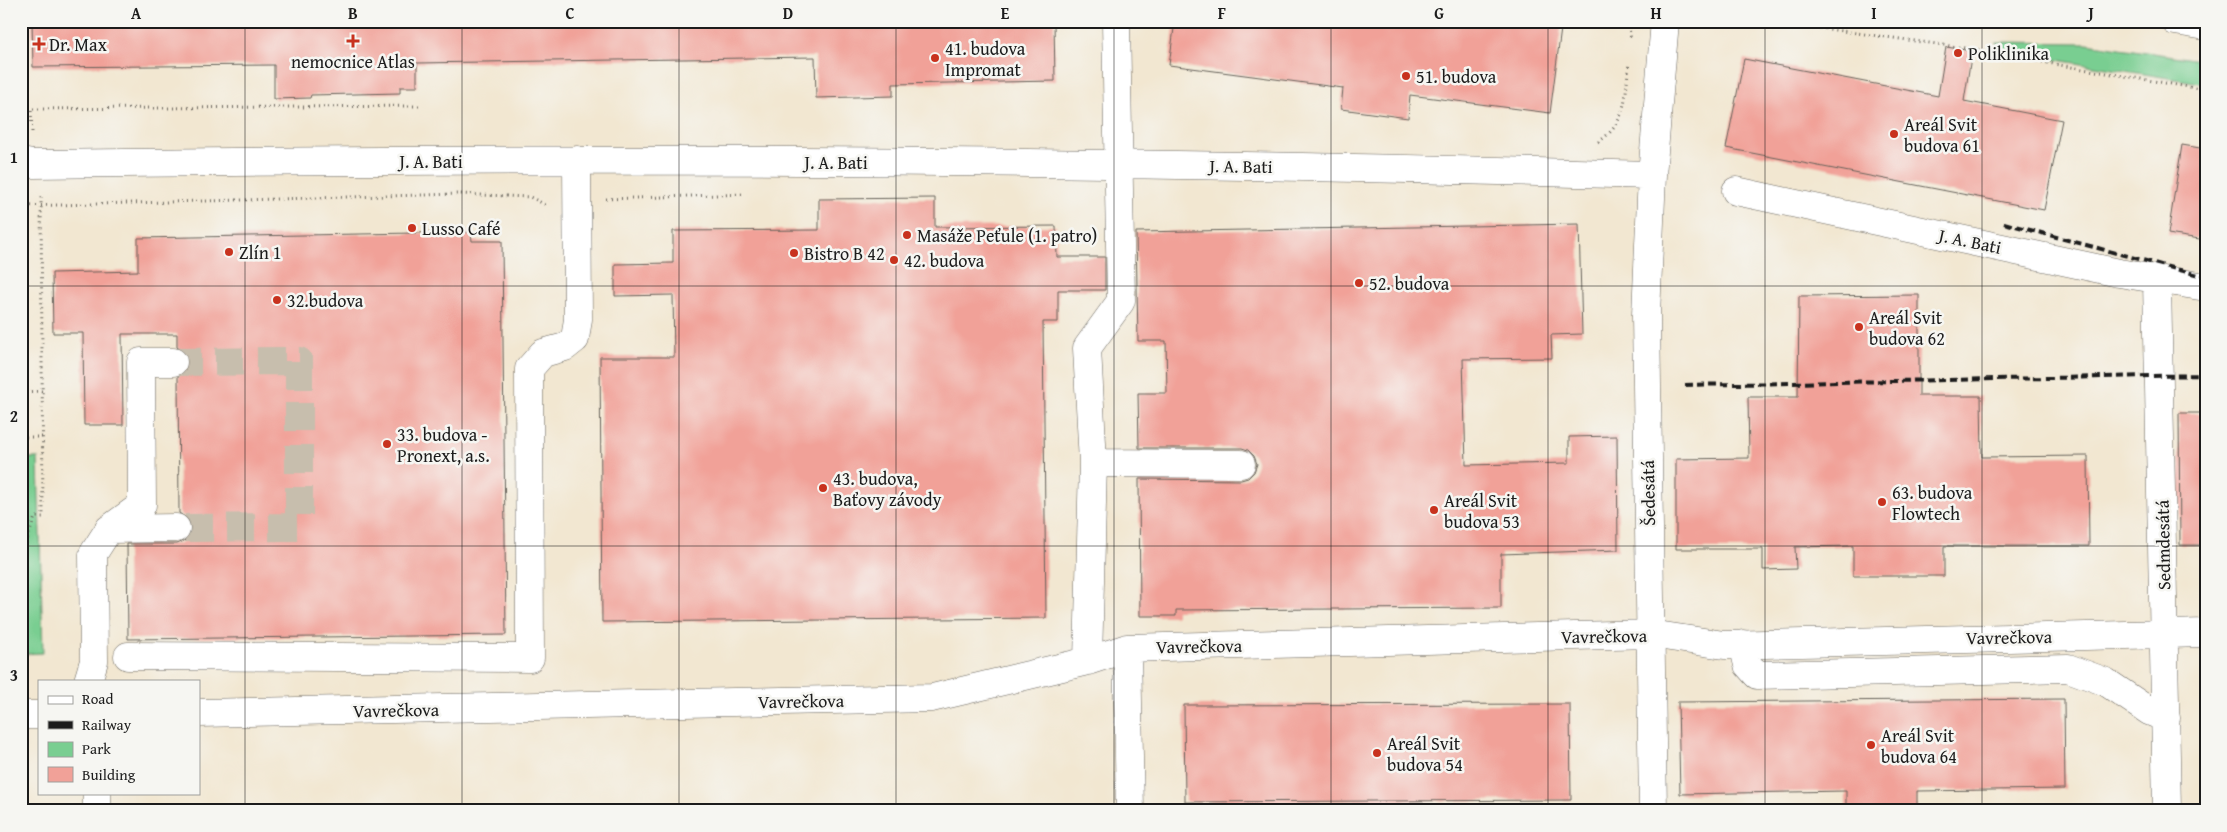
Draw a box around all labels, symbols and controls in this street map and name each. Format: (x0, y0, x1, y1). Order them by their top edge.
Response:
text: A (131, 1, 142, 25)
text: B (348, 1, 358, 25)
text: C (565, 1, 575, 25)
text: D (783, 1, 793, 25)
text: E (1001, 1, 1010, 25)
text: F (1218, 1, 1226, 25)
text: G (1434, 1, 1444, 25)
text: H (1650, 1, 1662, 25)
text: I (1871, 1, 1877, 25)
text: J (2085, 1, 2094, 25)
place label: Dr. Max (49, 31, 108, 58)
marker: nemocnice Atlas (346, 34, 360, 48)
place label: 41. budova Impromat (945, 35, 1026, 83)
marker: Dr. Max (33, 38, 45, 50)
place label: Poliklinika (1968, 40, 2050, 67)
marker: Poliklinika (1952, 47, 1964, 59)
place label: nemocnice Atlas (291, 48, 415, 75)
marker: 41. budova Impromat (929, 52, 941, 64)
place label: 51. budova (1416, 63, 1497, 90)
marker: 51. budova (1400, 70, 1412, 82)
place label: Areál Svit budova 61 (1904, 111, 1980, 159)
marker: Areál Svit budova 61 (1888, 128, 1900, 140)
text: 1 (10, 145, 18, 169)
street label: J. A. Bati (397, 148, 463, 175)
street label: J. A. Bati (802, 149, 868, 176)
street label: J. A. Bati (1207, 152, 1273, 180)
place label: Lusso Café (422, 215, 500, 242)
street label: J. A. Bati (1934, 221, 2004, 261)
marker: Lusso Café (406, 222, 418, 234)
place label: Masáže Peťule (1. patro) (917, 222, 1097, 249)
marker: Masáže Peťule (1. patro) (901, 229, 913, 241)
place label: Zlín 1 (239, 239, 281, 266)
place label: Bistro B 42 (804, 240, 885, 267)
marker: Zlín 1 (223, 246, 235, 258)
marker: Bistro B 42 (788, 247, 800, 259)
place label: 42. budova (904, 247, 985, 274)
marker: 42. budova (888, 254, 900, 266)
place label: 52. budova (1369, 270, 1450, 297)
marker: 52. budova (1353, 277, 1365, 289)
place label: 32.budova (287, 287, 364, 314)
marker: 32.budova (271, 294, 283, 306)
place label: Areál Svit budova 62 (1869, 304, 1945, 352)
marker: Areál Svit budova 62 (1853, 321, 1865, 333)
text: 2 (10, 404, 18, 428)
place label: 33. budova - Pronext, a.s. (397, 421, 490, 469)
marker: 33. budova - Pronext, a.s. (381, 438, 393, 450)
street label: Šedesátá (1634, 459, 1662, 526)
place label: 43. budova, Baťovy závody (833, 465, 942, 513)
place label: 63. budova Flowtech (1892, 479, 1973, 527)
marker: 43. budova, Baťovy závody (817, 482, 829, 494)
place label: Areál Svit budova 53 (1444, 487, 1520, 535)
marker: 63. budova Flowtech (1876, 496, 1888, 508)
street label: Sedmdesátá (2149, 499, 2177, 590)
marker: Areál Svit budova 53 (1428, 504, 1440, 516)
street label: Vavrečkova (1561, 622, 1648, 650)
street label: Vavrečkova (1966, 623, 2053, 651)
street label: Vavrečkova (1156, 632, 1243, 660)
text: 3 (10, 663, 18, 687)
legend (38, 680, 200, 794)
street label: Vavrečkova (758, 687, 845, 715)
text: Road (82, 688, 113, 709)
street label: Vavrečkova (353, 696, 440, 724)
text: Railway (82, 714, 132, 735)
place label: Areál Svit budova 64 (1881, 722, 1957, 770)
place label: Areál Svit budova 54 (1387, 730, 1463, 778)
text: Park (82, 738, 111, 759)
marker: Areál Svit budova 64 (1865, 739, 1877, 751)
marker: Areál Svit budova 54 (1371, 747, 1383, 759)
text: Building (82, 764, 136, 785)

